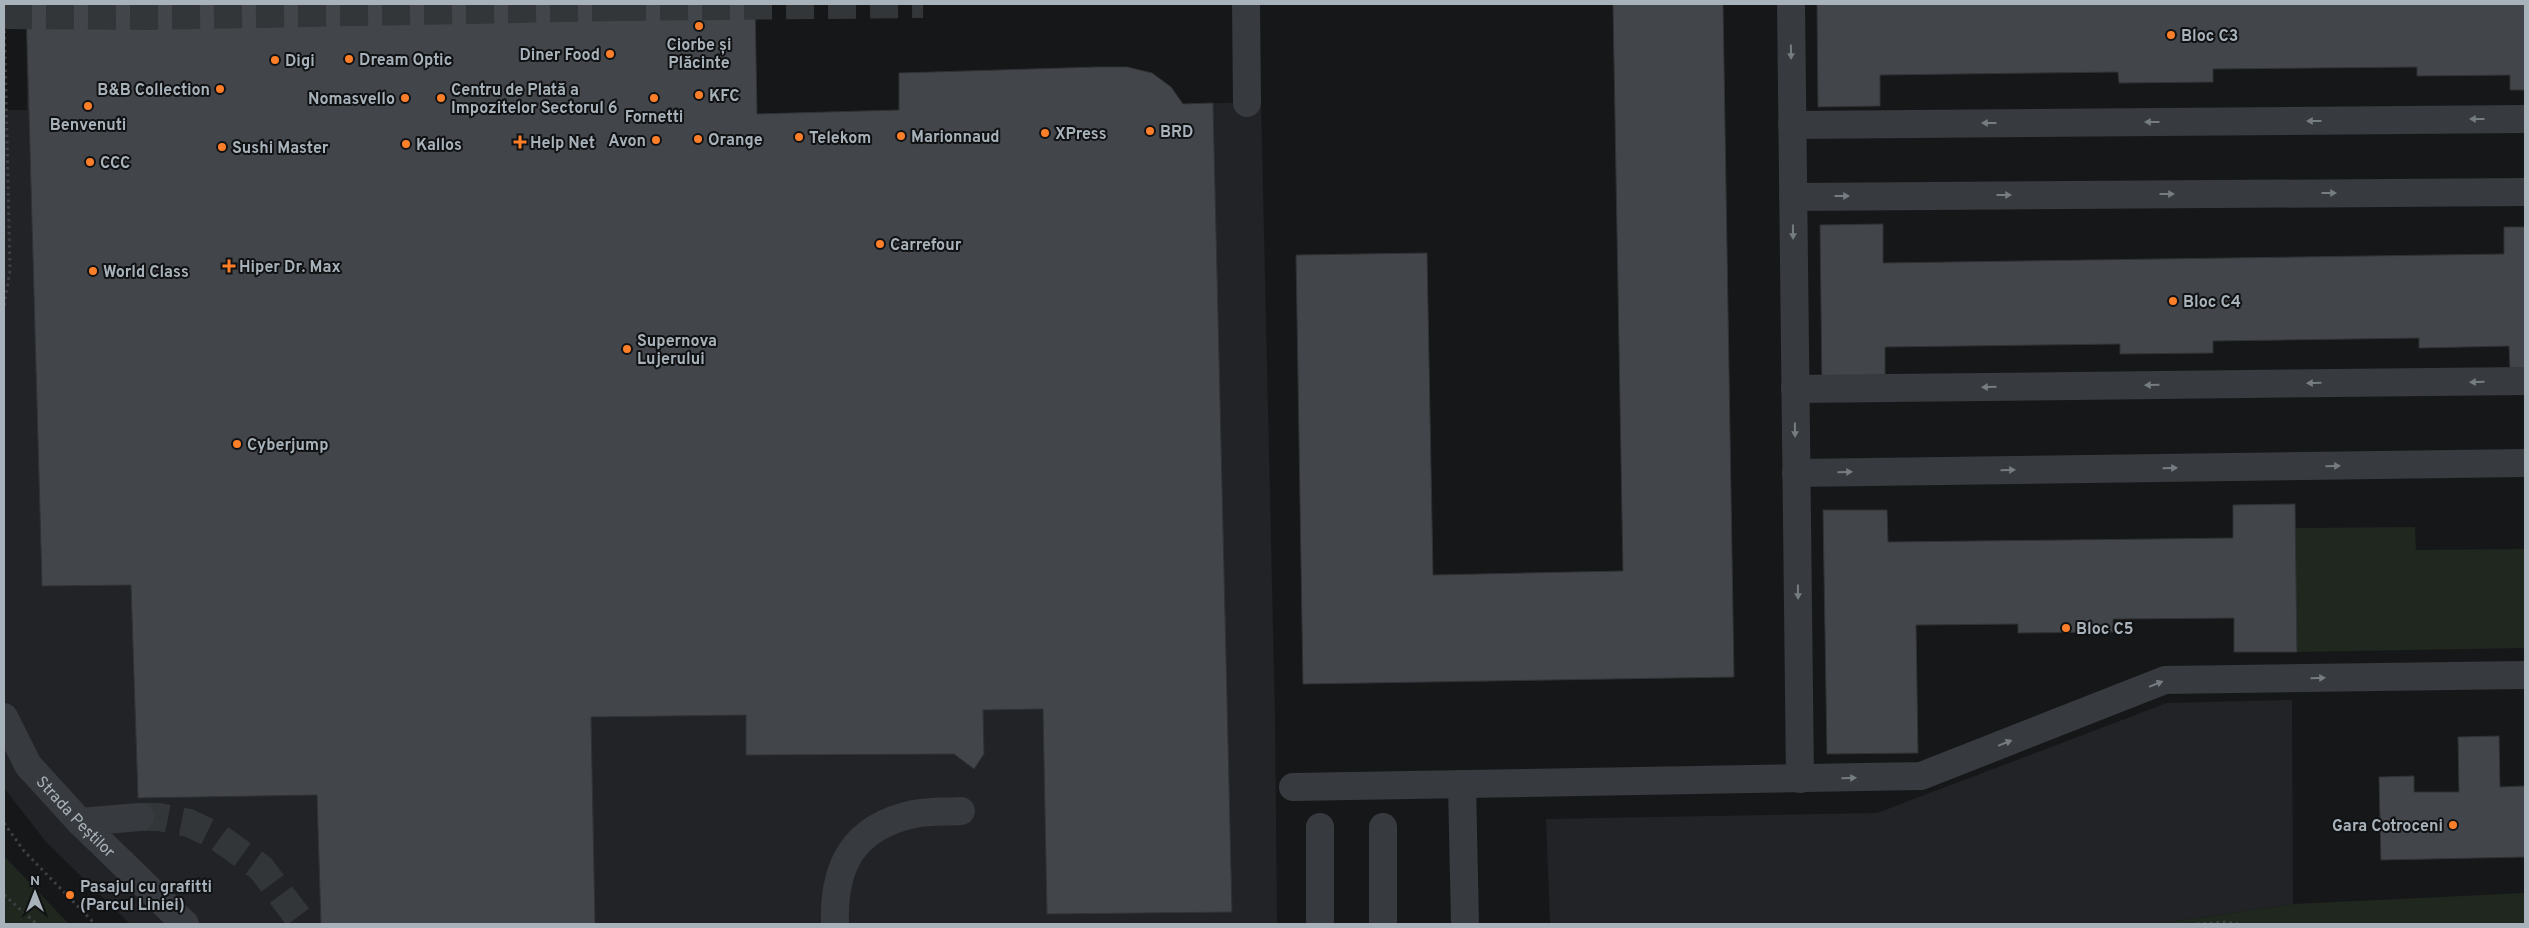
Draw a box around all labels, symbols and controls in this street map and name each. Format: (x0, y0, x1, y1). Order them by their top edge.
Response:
marker: Ciorbe și Plăcinte (693, 20, 705, 32)
place label: Bloc C3 (2181, 27, 2238, 47)
marker: Bloc C3 (2165, 29, 2177, 41)
place label: Ciorbe și Plăcinte (667, 36, 731, 74)
one-way arrow (1787, 45, 1795, 61)
place label: Diner Food (519, 46, 600, 66)
marker: Diner Food (604, 48, 616, 60)
place label: Dream Optic (359, 51, 452, 71)
place label: Digi (285, 52, 315, 72)
marker: Dream Optic (343, 53, 355, 65)
marker: Digi (269, 54, 281, 66)
place label: B&B Collection (97, 81, 210, 101)
place label: Centru de Plată a Impozitelor Sectorul 6 (451, 81, 618, 119)
marker: B&B Collection (214, 83, 226, 95)
place label: KFC (709, 87, 739, 107)
marker: KFC (693, 89, 705, 101)
place label: Nomasvello (308, 90, 395, 110)
marker: Nomasvello (399, 92, 411, 104)
marker: Centru de Plată a Impozitelor Sectorul 6 (435, 92, 447, 104)
marker: Fornetti (648, 92, 660, 104)
marker: Benvenuti (82, 100, 94, 112)
place label: Fornetti (625, 108, 683, 128)
place label: Benvenuti (50, 116, 126, 136)
one-way arrow (2468, 116, 2484, 124)
one-way arrow (2306, 117, 2322, 125)
one-way arrow (2143, 118, 2159, 126)
one-way arrow (1981, 119, 1997, 127)
place label: BRD (1160, 123, 1193, 143)
place label: XPress (1055, 125, 1107, 145)
marker: BRD (1144, 125, 1156, 137)
marker: XPress (1039, 127, 1051, 139)
place label: Marionnaud (911, 128, 1000, 148)
place label: Telekom (809, 129, 871, 149)
marker: Marionnaud (895, 130, 907, 142)
place label: Orange (708, 131, 763, 151)
marker: Telekom (793, 131, 805, 143)
place label: Avon (608, 132, 646, 152)
marker: Orange (692, 133, 704, 145)
place label: Help Net (530, 134, 595, 154)
marker: Avon (650, 134, 662, 146)
place label: Kallos (416, 136, 462, 156)
marker: Help Net (514, 136, 526, 148)
marker: Kallos (400, 138, 412, 150)
place label: Sushi Master (232, 139, 329, 159)
marker: Sushi Master (216, 141, 228, 153)
place label: CCC (100, 154, 130, 174)
marker: CCC (84, 156, 96, 168)
one-way arrow (2321, 189, 2337, 197)
one-way arrow (2159, 190, 2175, 198)
one-way arrow (1996, 191, 2012, 199)
one-way arrow (1834, 192, 1850, 200)
one-way arrow (1789, 225, 1797, 241)
place label: Carrefour (890, 236, 962, 256)
marker: Carrefour (874, 238, 886, 250)
place label: Hiper Dr. Max (239, 258, 341, 278)
marker: Hiper Dr. Max (223, 260, 235, 272)
place label: World Class (103, 263, 189, 283)
marker: World Class (87, 265, 99, 277)
place label: Bloc C4 (2183, 293, 2241, 313)
marker: Bloc C4 (2167, 295, 2179, 307)
place label: Supernova Lujerului (637, 332, 717, 370)
marker: Supernova Lujerului (621, 343, 633, 355)
one-way arrow (2468, 378, 2484, 386)
one-way arrow (2306, 380, 2322, 388)
one-way arrow (2143, 381, 2159, 389)
one-way arrow (1981, 383, 1997, 391)
one-way arrow (1792, 422, 1800, 438)
place label: Cyberjump (247, 436, 328, 456)
marker: Cyberjump (231, 438, 243, 450)
one-way arrow (2325, 462, 2341, 470)
one-way arrow (2162, 464, 2178, 472)
one-way arrow (2000, 466, 2016, 474)
one-way arrow (1837, 468, 1853, 476)
one-way arrow (1794, 585, 1802, 601)
place label: Bloc C5 (2076, 620, 2134, 640)
marker: Bloc C5 (2060, 622, 2072, 634)
one-way arrow (2310, 674, 2326, 682)
one-way arrow (2149, 679, 2163, 687)
one-way arrow (1998, 739, 2013, 747)
street label: Strada Peștilor (31, 773, 119, 863)
one-way arrow (1841, 774, 1857, 782)
place label: Gara Cotroceni (2332, 817, 2443, 837)
marker: Gara Cotroceni (2447, 819, 2459, 831)
north arrow (10, 868, 60, 918)
text: N (30, 873, 40, 890)
place label: Pasajul cu grafitti (Parcul Liniei) (80, 878, 212, 916)
marker: Pasajul cu grafitti (Parcul Liniei) (64, 889, 76, 901)

